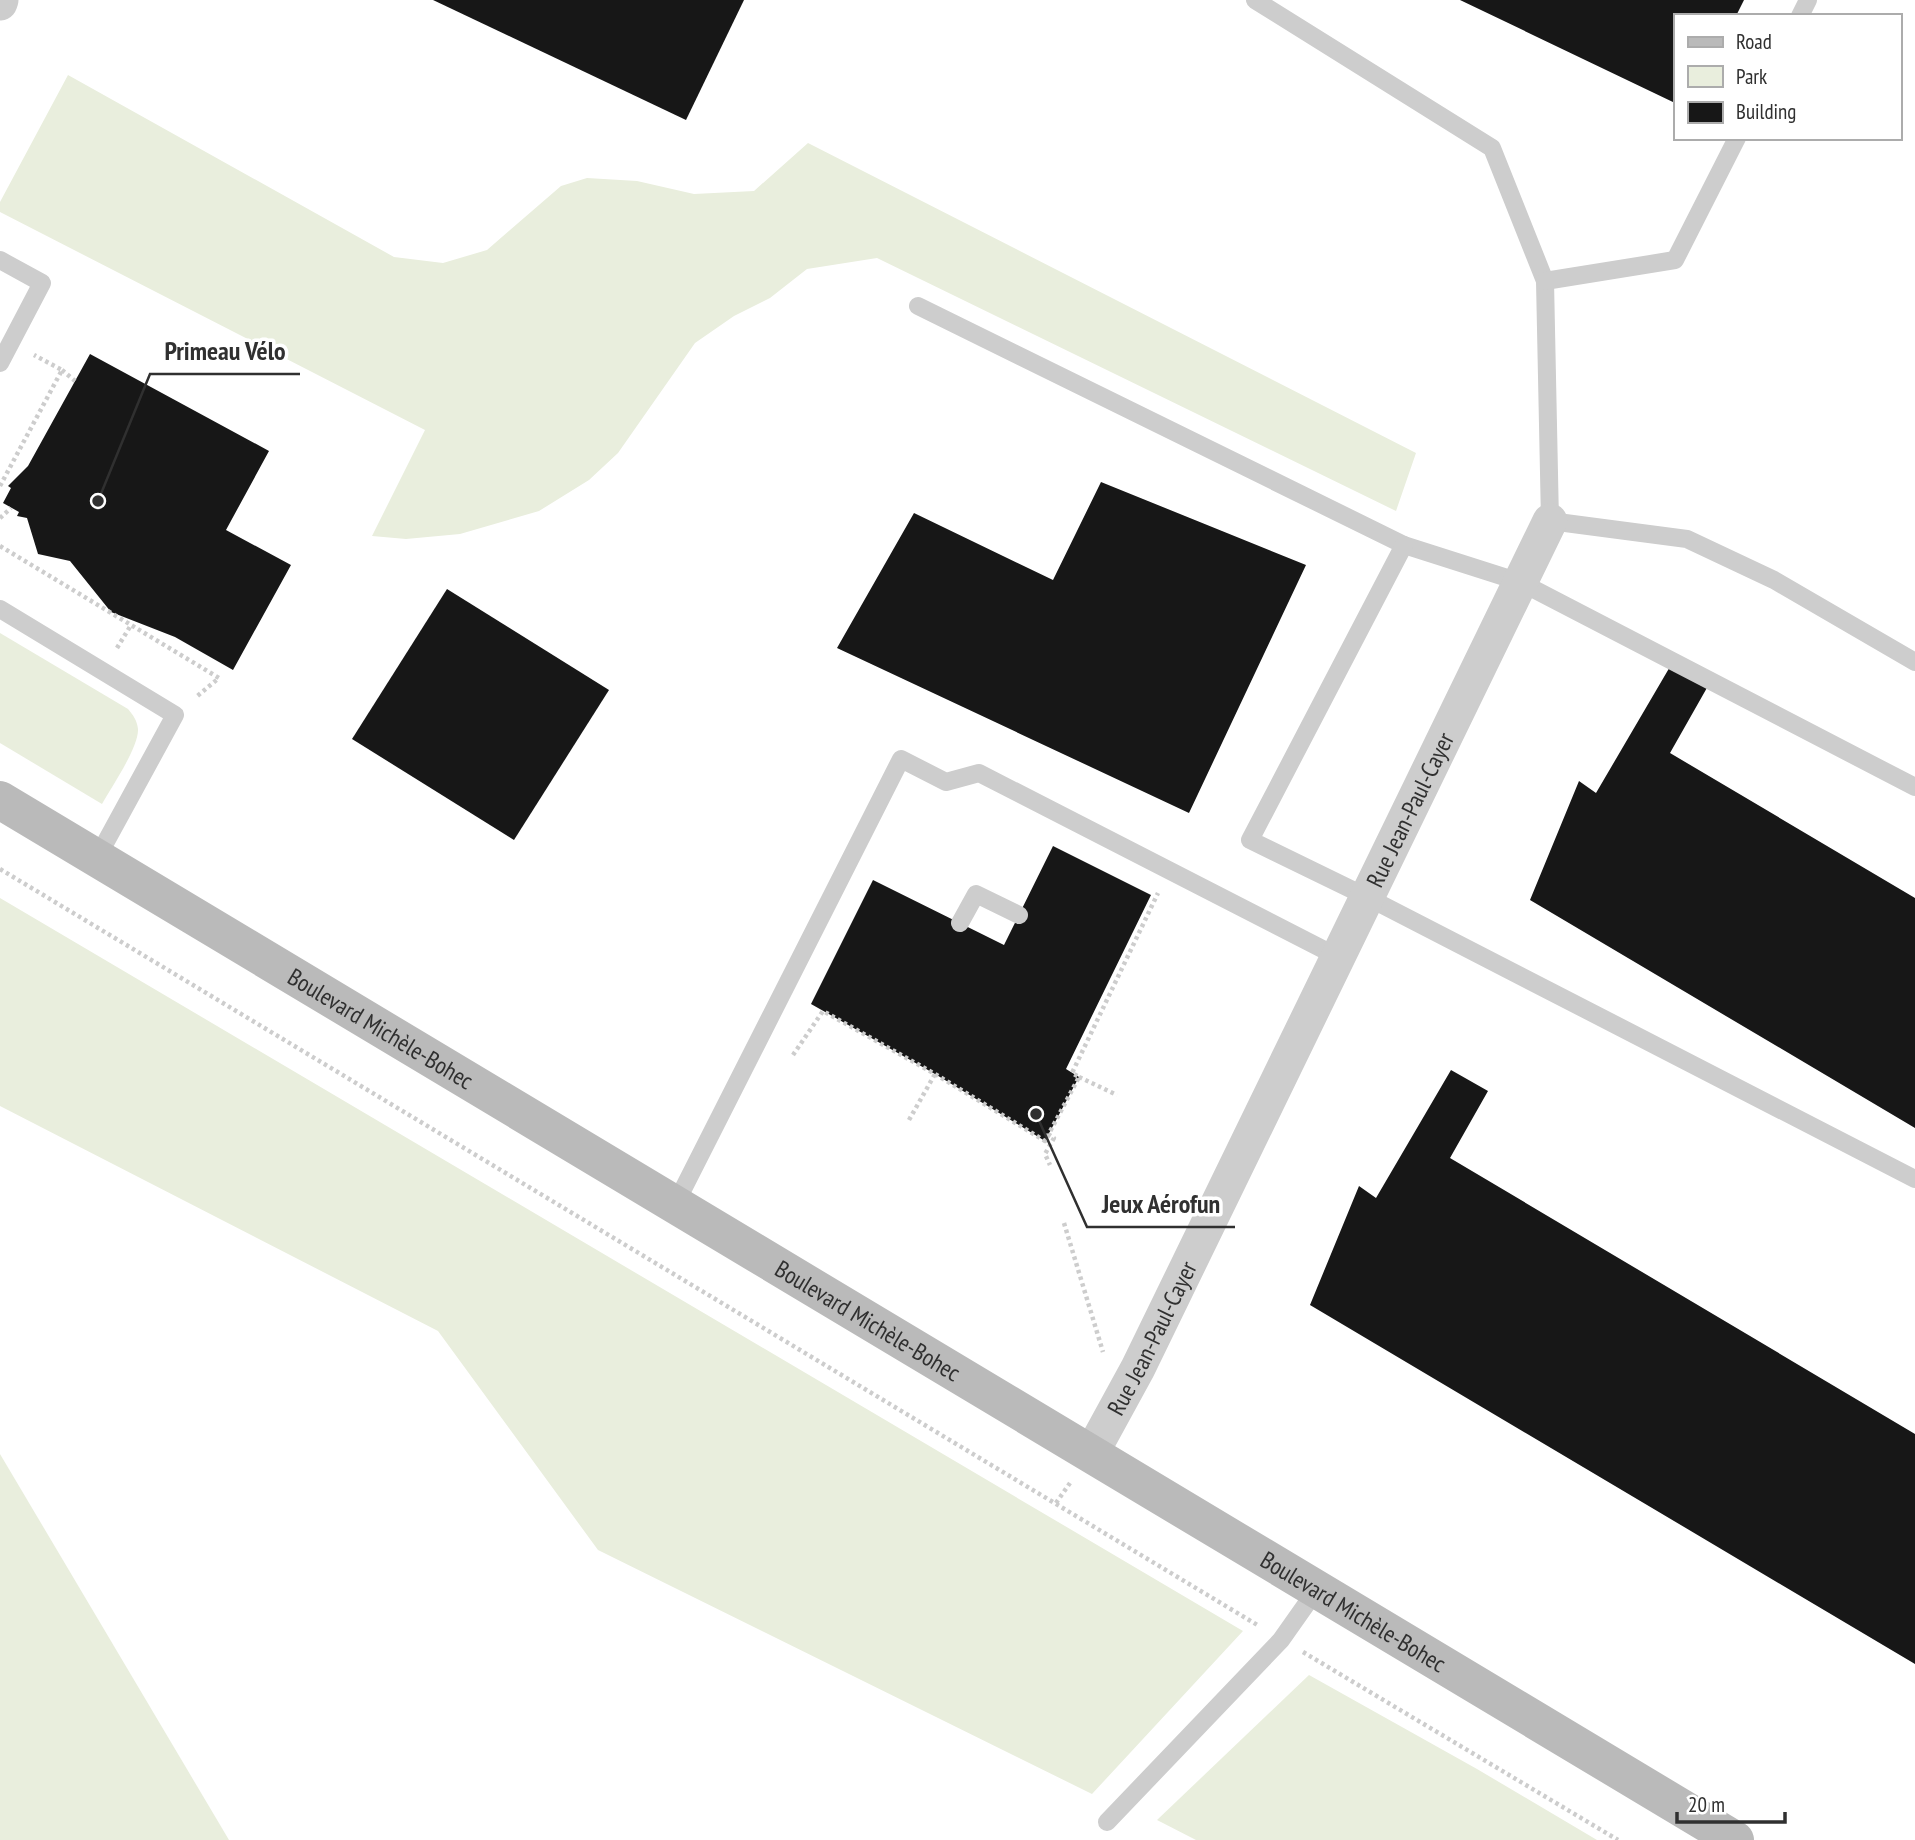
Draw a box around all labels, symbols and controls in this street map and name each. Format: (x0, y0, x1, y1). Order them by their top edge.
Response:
legend (1674, 14, 1901, 140)
text: Road (1736, 28, 1772, 55)
text: Park (1736, 63, 1767, 90)
text: Building (1736, 98, 1796, 125)
callout: Primeau Vélo (150, 327, 300, 374)
text: Primeau Vélo (164, 334, 286, 367)
street label: Rue Jean-Paul-Cayer (1359, 727, 1461, 892)
street label: Boulevard Michèle-Bohec (282, 961, 480, 1096)
callout: Jeux Aérofun (1087, 1180, 1235, 1227)
text: Jeux Aérofun (1101, 1187, 1220, 1220)
street label: Boulevard Michèle-Bohec (770, 1253, 967, 1388)
street label: Rue Jean-Paul-Cayer (1100, 1255, 1203, 1420)
street label: Boulevard Michèle-Bohec (1255, 1544, 1452, 1679)
scale bar (1677, 1780, 1786, 1824)
text: 20 m (1688, 1791, 1725, 1818)

